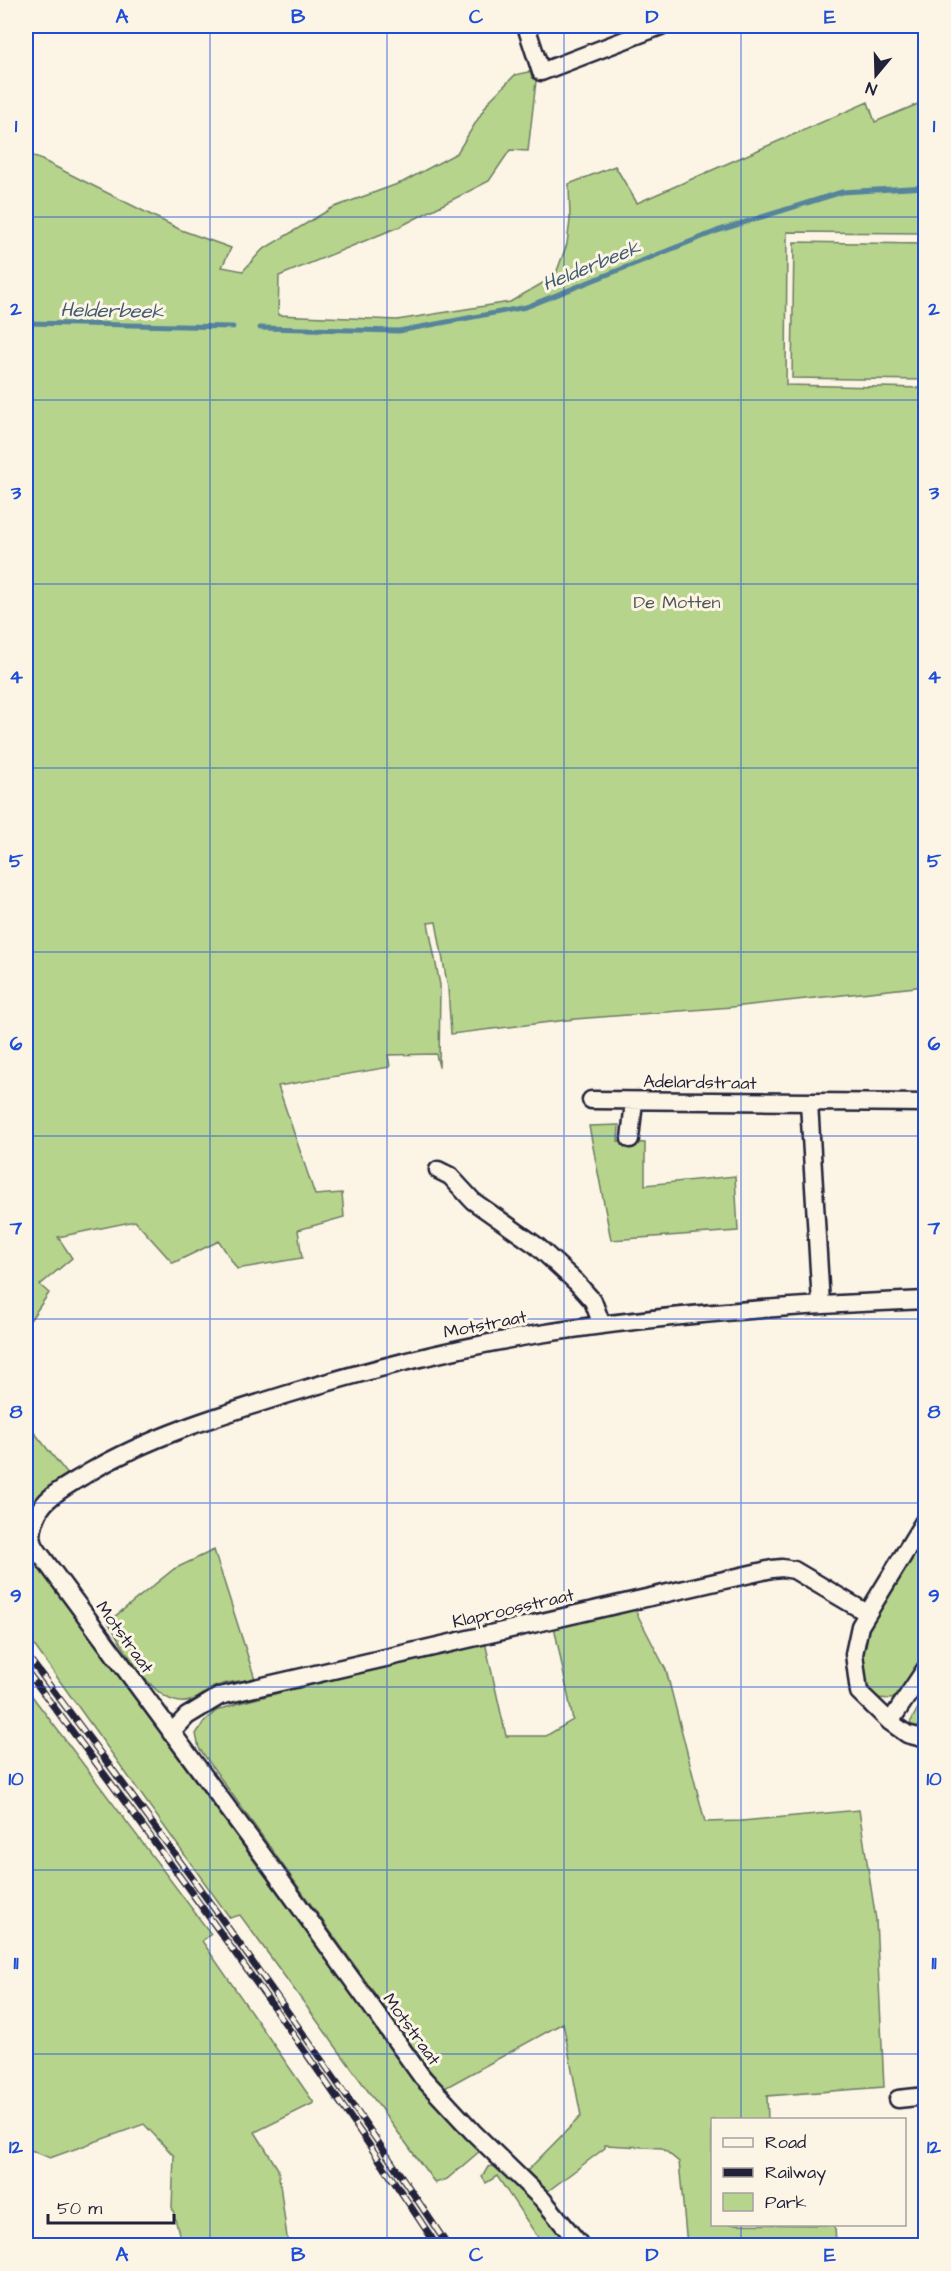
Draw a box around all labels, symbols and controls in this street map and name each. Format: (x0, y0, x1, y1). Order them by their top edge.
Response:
text: A (116, 3, 129, 31)
text: B (291, 3, 306, 31)
text: C (469, 3, 484, 31)
text: D (646, 3, 659, 31)
text: E (824, 3, 836, 31)
north arrow (846, 45, 906, 105)
text: N (863, 76, 880, 100)
text: 1 (15, 112, 18, 140)
text: 1 (933, 112, 936, 140)
water label: Helderbeek (538, 233, 645, 298)
text: 2 (9, 295, 22, 323)
text: 2 (927, 295, 940, 323)
water label: Helderbeek (60, 296, 165, 326)
text: 3 (10, 479, 22, 507)
text: 3 (928, 479, 940, 507)
park label: De Motten (634, 590, 720, 615)
text: 4 (9, 663, 23, 691)
text: 4 (927, 663, 941, 691)
text: 5 (9, 847, 24, 875)
text: 5 (927, 847, 942, 875)
text: 6 (10, 1030, 23, 1058)
text: 6 (928, 1030, 941, 1058)
street label: Adelardstraat (643, 1069, 758, 1096)
text: 7 (9, 1214, 23, 1242)
text: 7 (927, 1214, 941, 1242)
street label: Motstraat (441, 1304, 529, 1345)
text: 8 (10, 1398, 23, 1426)
text: 8 (928, 1398, 941, 1426)
text: 9 (10, 1582, 22, 1610)
street label: Klaproosstraat (450, 1582, 577, 1635)
text: 9 (928, 1582, 940, 1610)
street label: Motstraat (90, 1596, 160, 1679)
text: 10 (8, 1765, 24, 1793)
text: 10 (926, 1765, 942, 1793)
text: 11 (13, 1949, 19, 1977)
text: 11 (931, 1949, 937, 1977)
street label: Motstraat (377, 1988, 447, 2071)
legend (711, 2118, 906, 2226)
text: Road (765, 2130, 806, 2155)
text: 12 (9, 2133, 24, 2161)
text: 12 (927, 2133, 942, 2161)
text: Railway (765, 2160, 826, 2186)
scale bar (48, 2187, 174, 2225)
text: Park (765, 2190, 807, 2215)
text: 50 m (57, 2196, 102, 2221)
text: A (116, 2241, 129, 2269)
text: B (291, 2241, 306, 2269)
text: C (469, 2241, 484, 2269)
text: D (646, 2241, 659, 2269)
text: E (824, 2241, 836, 2269)

